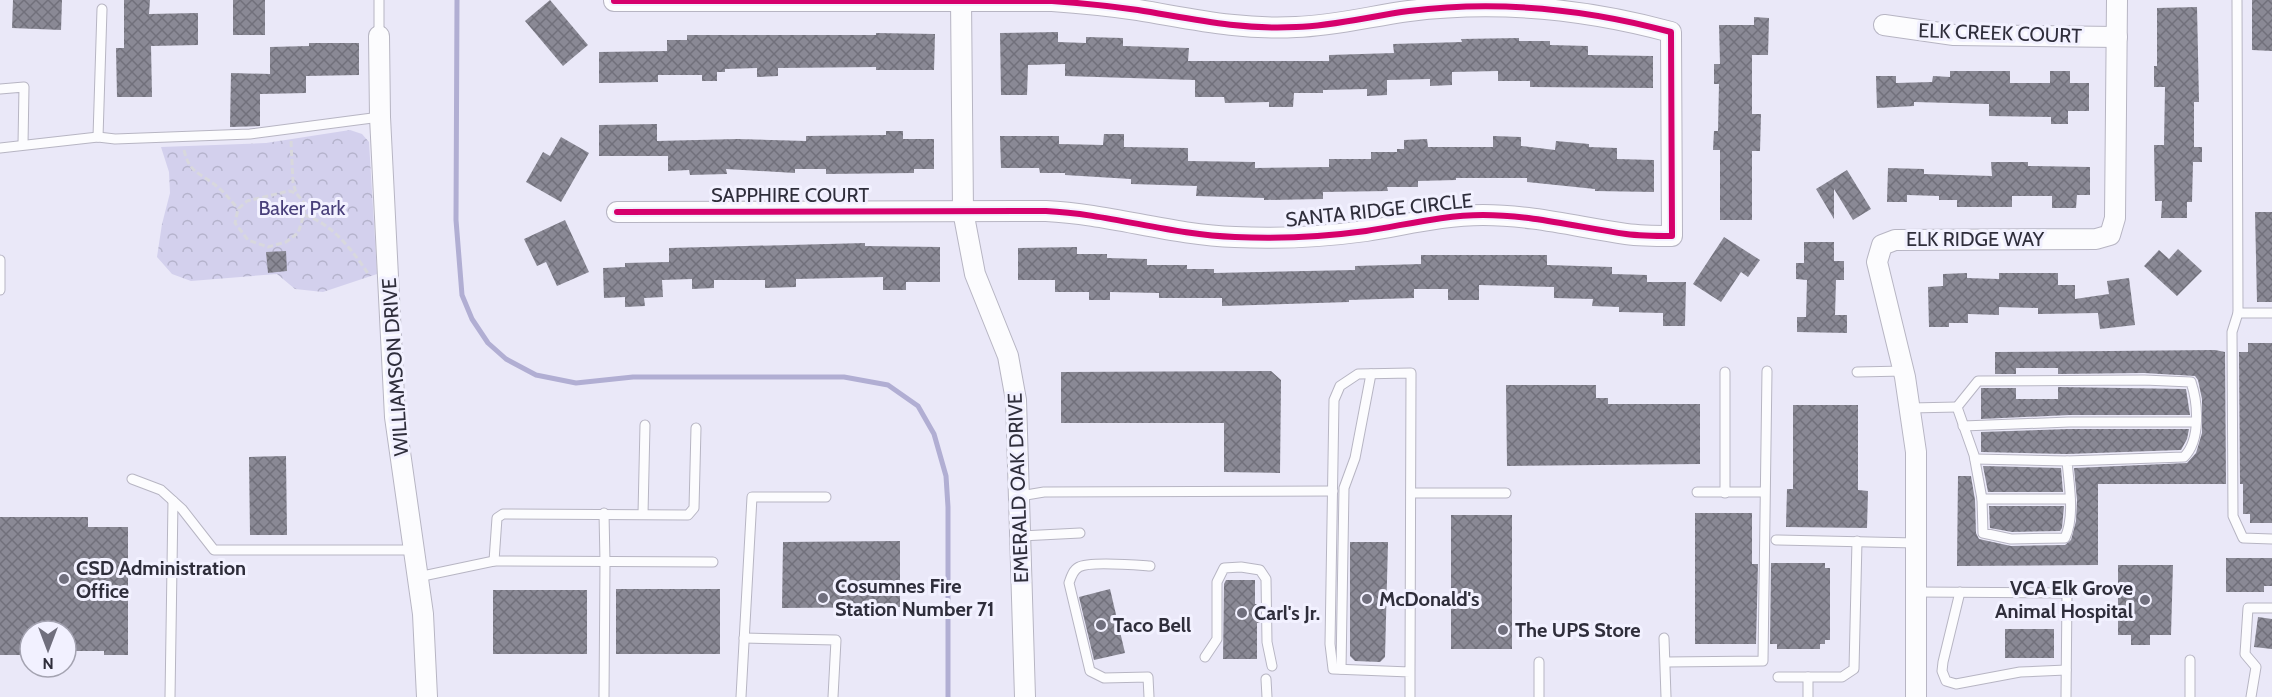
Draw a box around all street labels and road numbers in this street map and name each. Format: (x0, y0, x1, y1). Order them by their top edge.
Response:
street label: ELK CREEK COURT (1918, 18, 2083, 48)
street label: SAPPHIRE COURT (711, 183, 869, 207)
street label: SANTA RIDGE CIRCLE (1284, 188, 1474, 232)
street label: ELK RIDGE WAY (1906, 227, 2045, 251)
street label: WILLIAMSON DRIVE (377, 277, 413, 457)
street label: EMERALD OAK DRIVE (1003, 393, 1033, 583)

